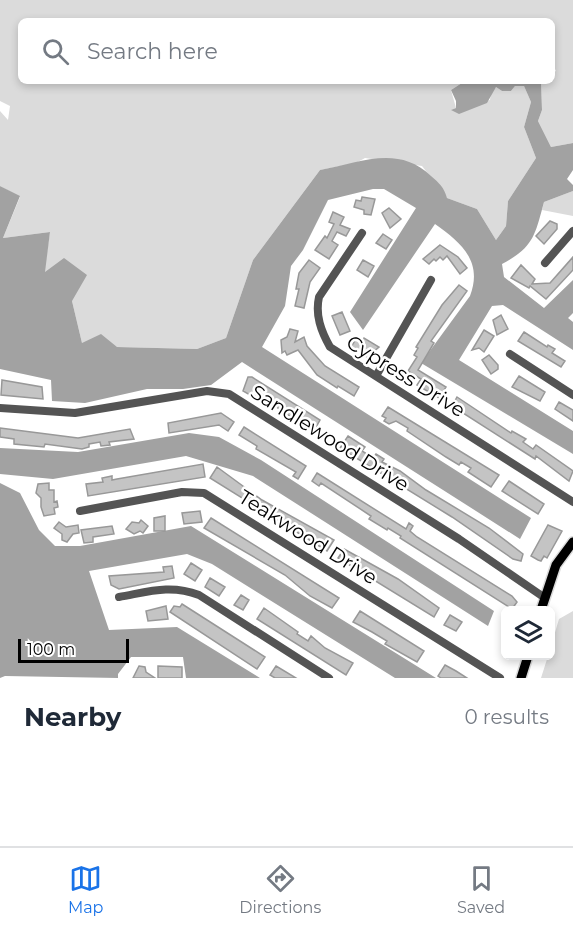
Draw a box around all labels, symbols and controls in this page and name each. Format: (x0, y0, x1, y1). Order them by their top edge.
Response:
search box (18, 18, 555, 84)
icon: search (39, 35, 72, 68)
text: Search here (87, 38, 218, 65)
street label: Cypress Drive (342, 330, 470, 422)
street label: Sandlewood Drive (246, 380, 414, 496)
street label: Teakwood Drive (234, 485, 382, 589)
map controls (501, 606, 555, 660)
button: layers (501, 606, 555, 660)
scale bar (18, 636, 129, 664)
text: 100 m (27, 640, 75, 659)
text: Nearby (24, 701, 121, 733)
text: 0 results (464, 705, 549, 729)
tab: Map (68, 862, 103, 917)
tab: Directions (239, 862, 321, 917)
tab: Saved (457, 862, 505, 917)

